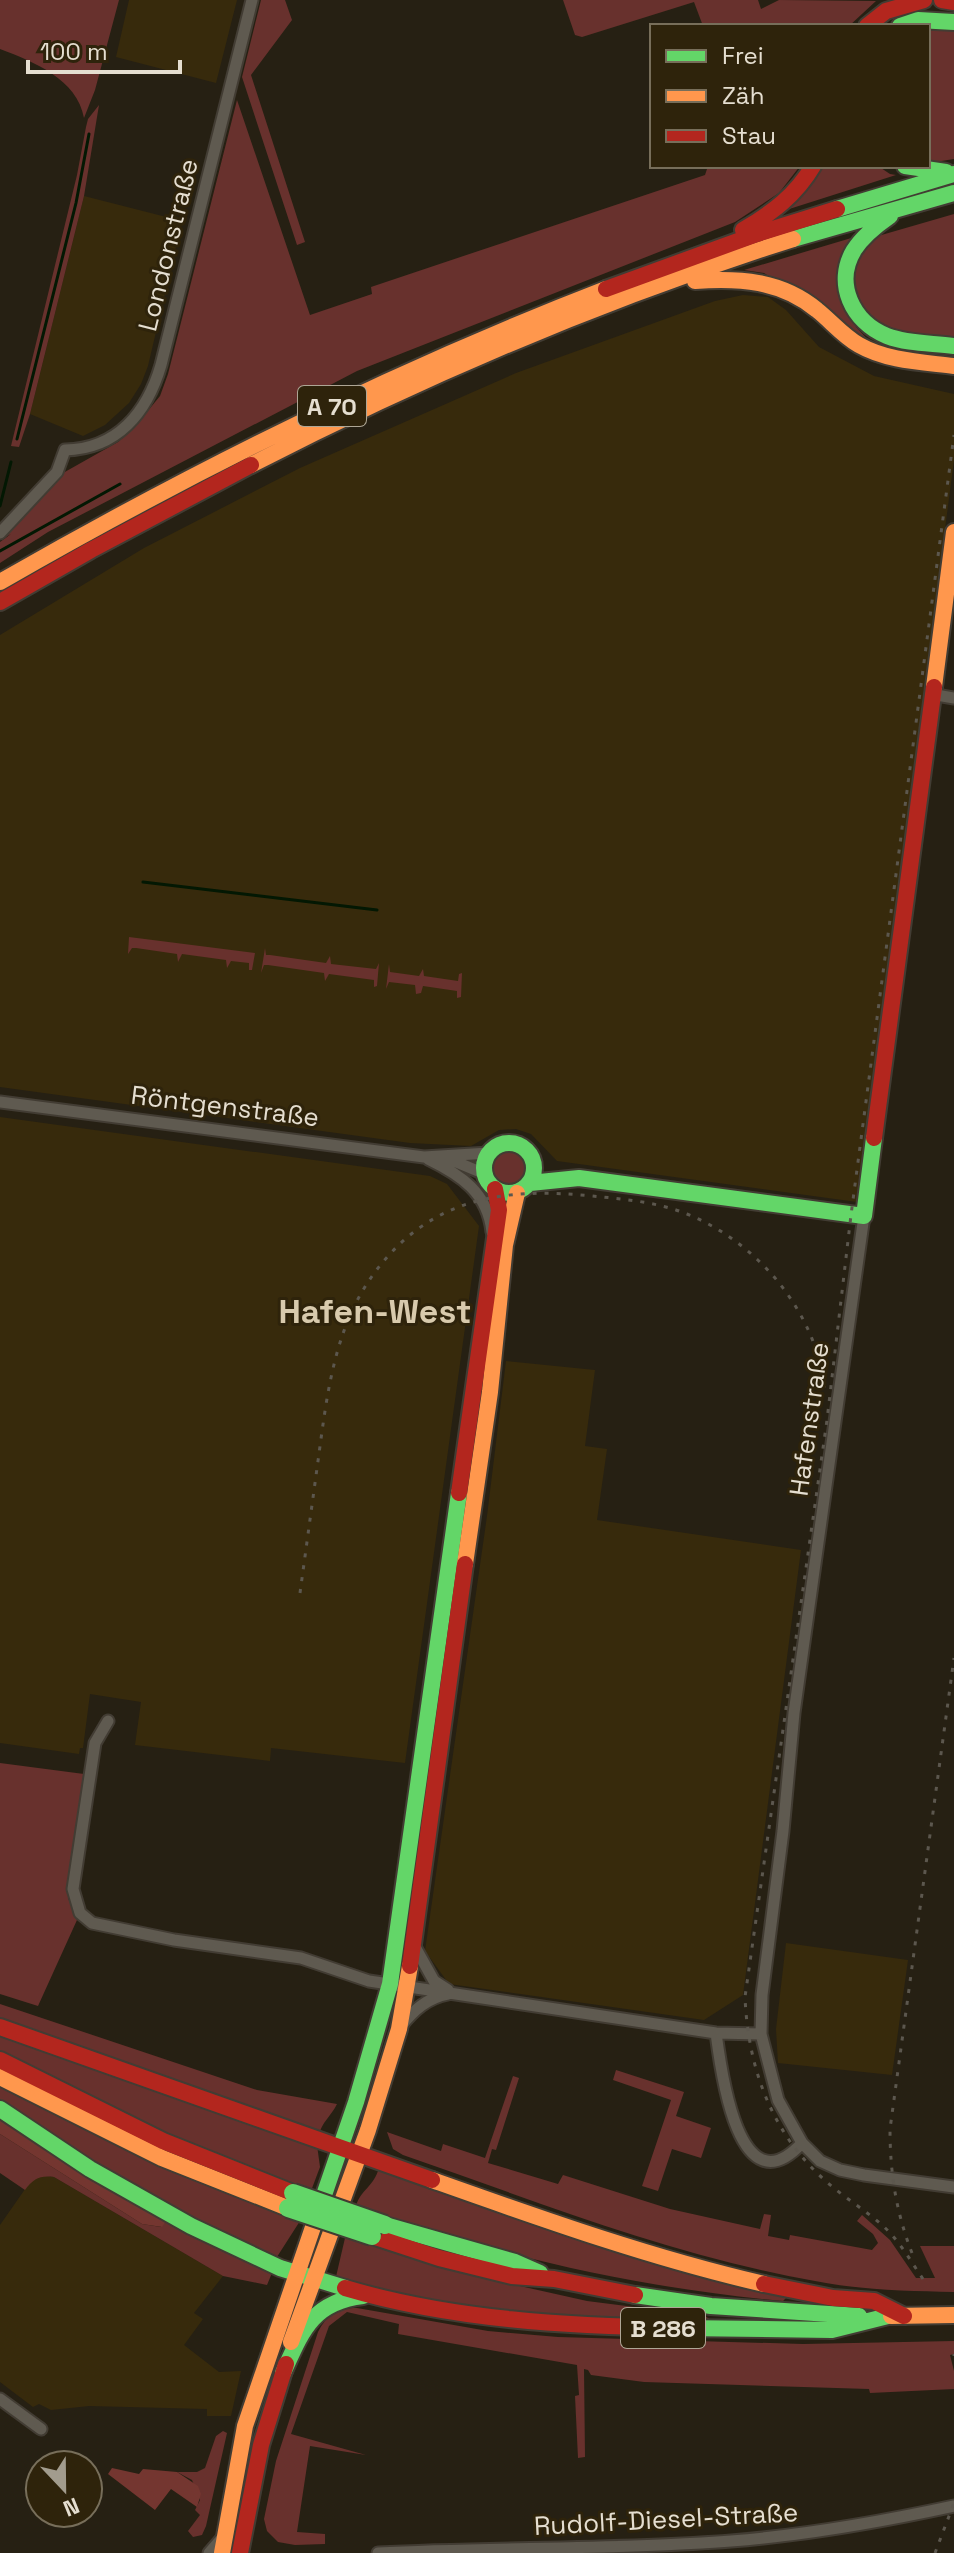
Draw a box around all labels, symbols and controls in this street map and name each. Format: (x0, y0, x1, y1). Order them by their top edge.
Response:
scale bar (28, 24, 180, 74)
legend (650, 24, 930, 168)
text: 100 m (40, 36, 108, 67)
text: Frei (722, 40, 764, 71)
text: Zäh (722, 80, 764, 111)
text: Stau (722, 120, 776, 151)
street label: Londonstraße (130, 155, 206, 335)
road number: A 70 (298, 386, 366, 426)
street label: Röntgenstraße (129, 1078, 321, 1134)
district label: Hafen-West (279, 1290, 471, 1333)
street label: Hafenstraße (781, 1340, 837, 1498)
road number: B 286 (621, 2308, 705, 2348)
north arrow (24, 2449, 104, 2529)
text: N (59, 2492, 84, 2523)
street label: Rudolf-Diesel-Straße (533, 2495, 799, 2543)

